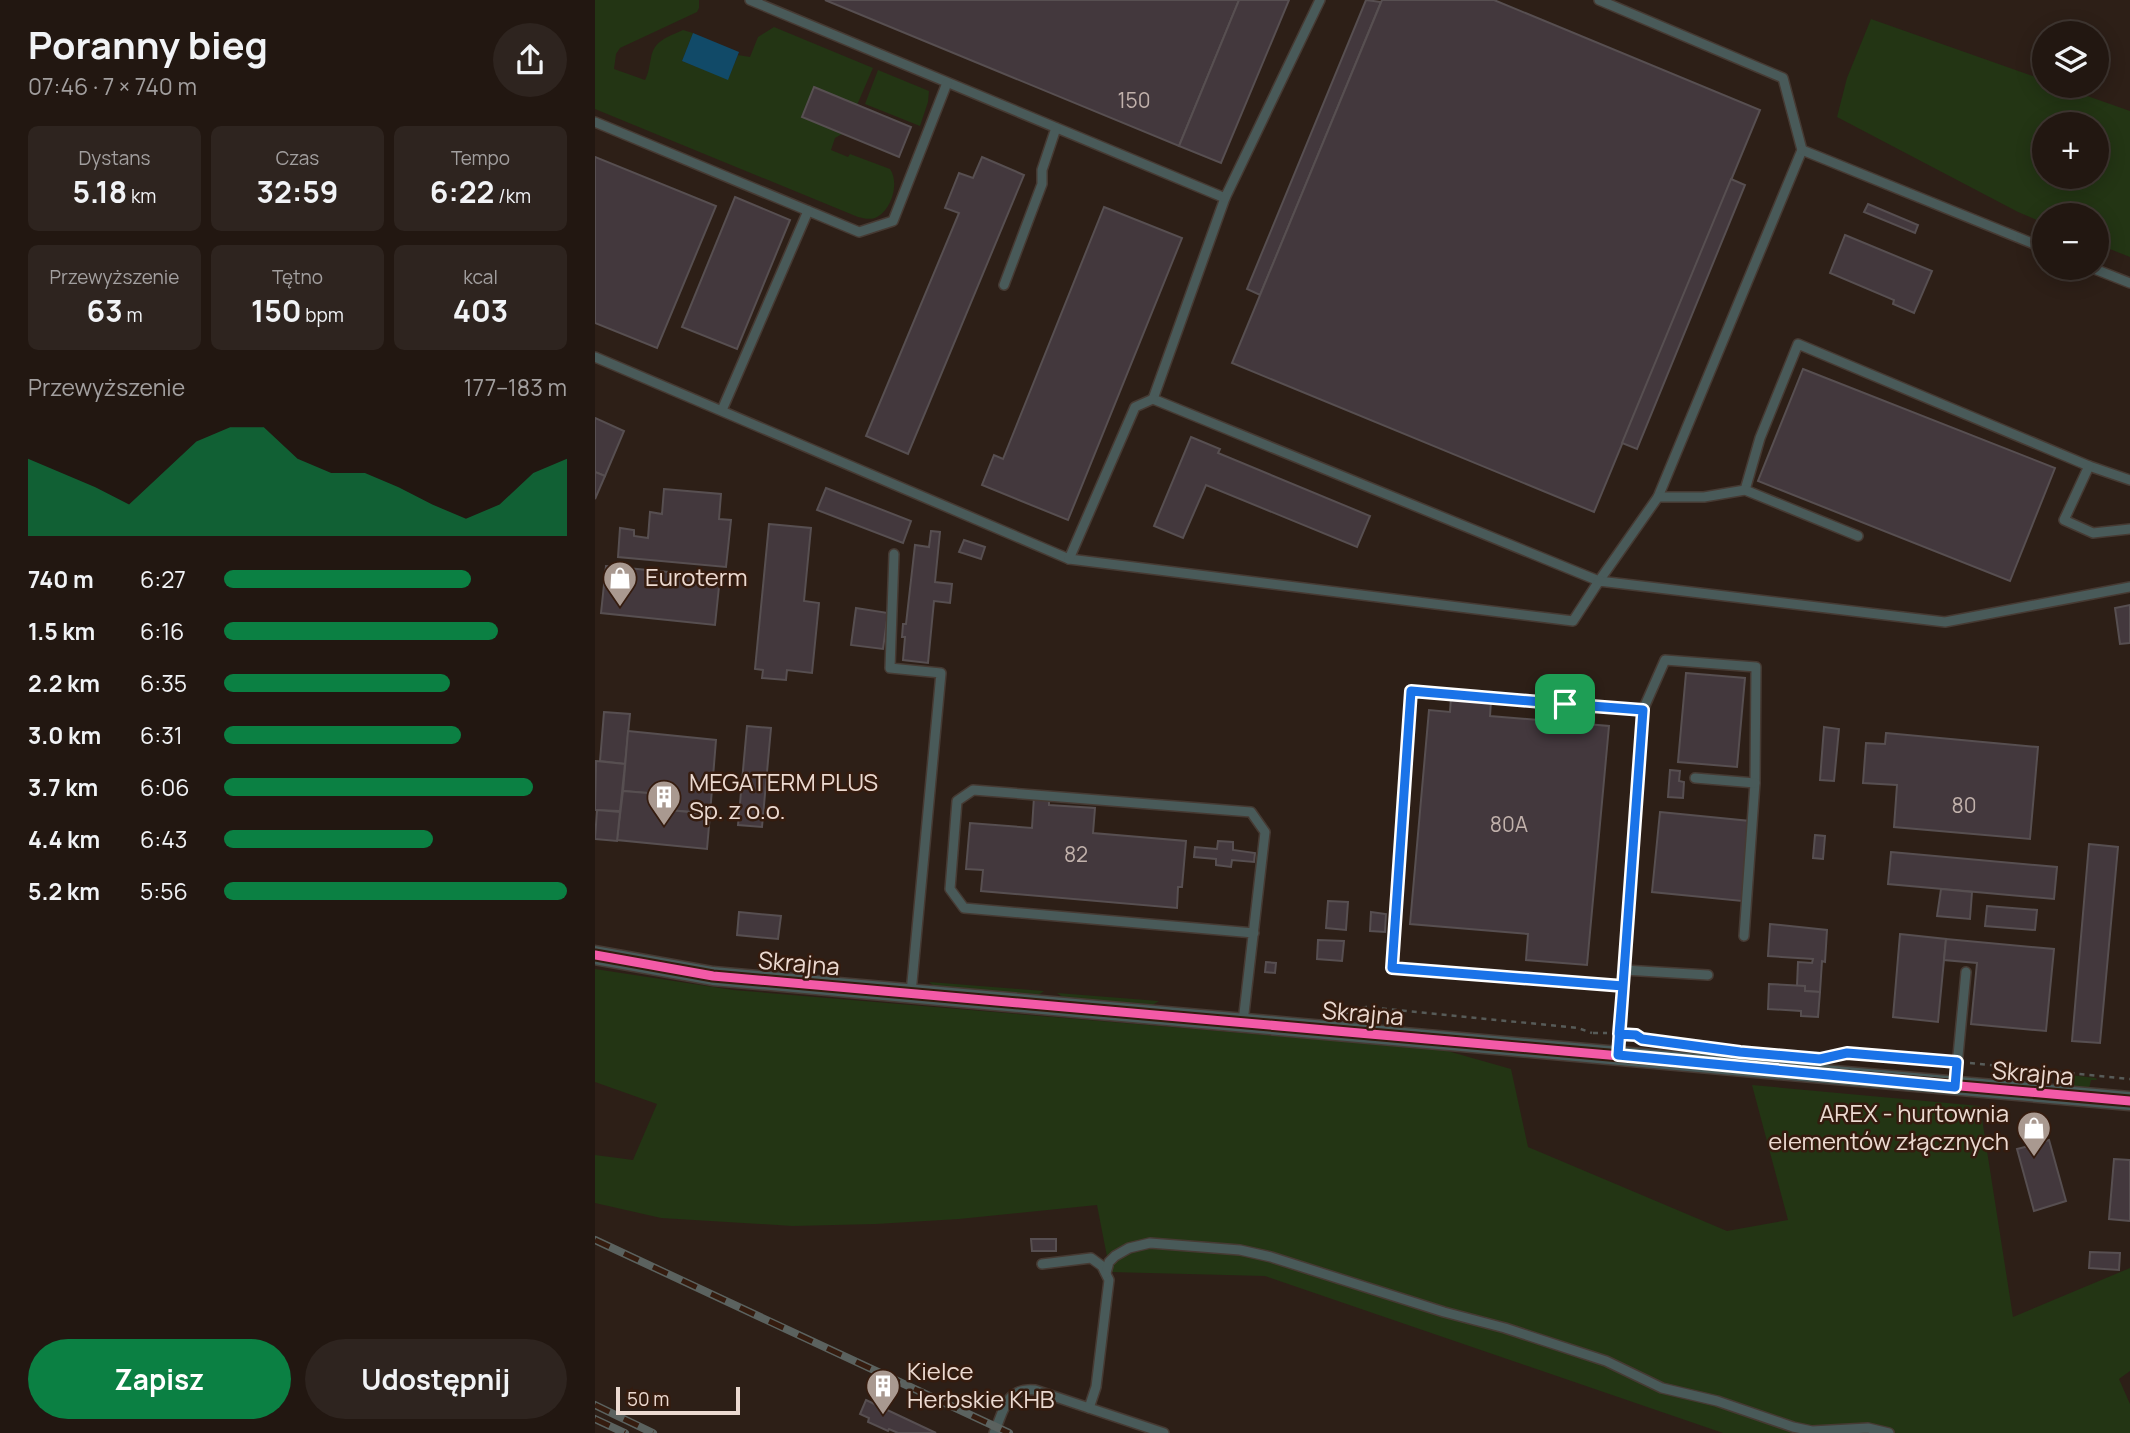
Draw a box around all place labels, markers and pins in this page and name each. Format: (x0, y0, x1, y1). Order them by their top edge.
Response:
shop icon: Euroterm (601, 559, 639, 608)
place label: Euroterm (645, 560, 748, 593)
pin (1535, 674, 1595, 734)
place label: MEGATERM PLUS Sp. z o.o. (689, 765, 878, 826)
building icon: MEGATERM PLUS Sp. z o.o. (645, 778, 683, 827)
place label: AREX - hurtownia elementów złącznych (1768, 1096, 2009, 1157)
shop icon: AREX - hurtownia elementów złącznych (2015, 1109, 2053, 1158)
place label: Kielce Herbskie KHB (907, 1354, 1055, 1415)
building icon: Kielce Herbskie KHB (864, 1367, 902, 1416)

